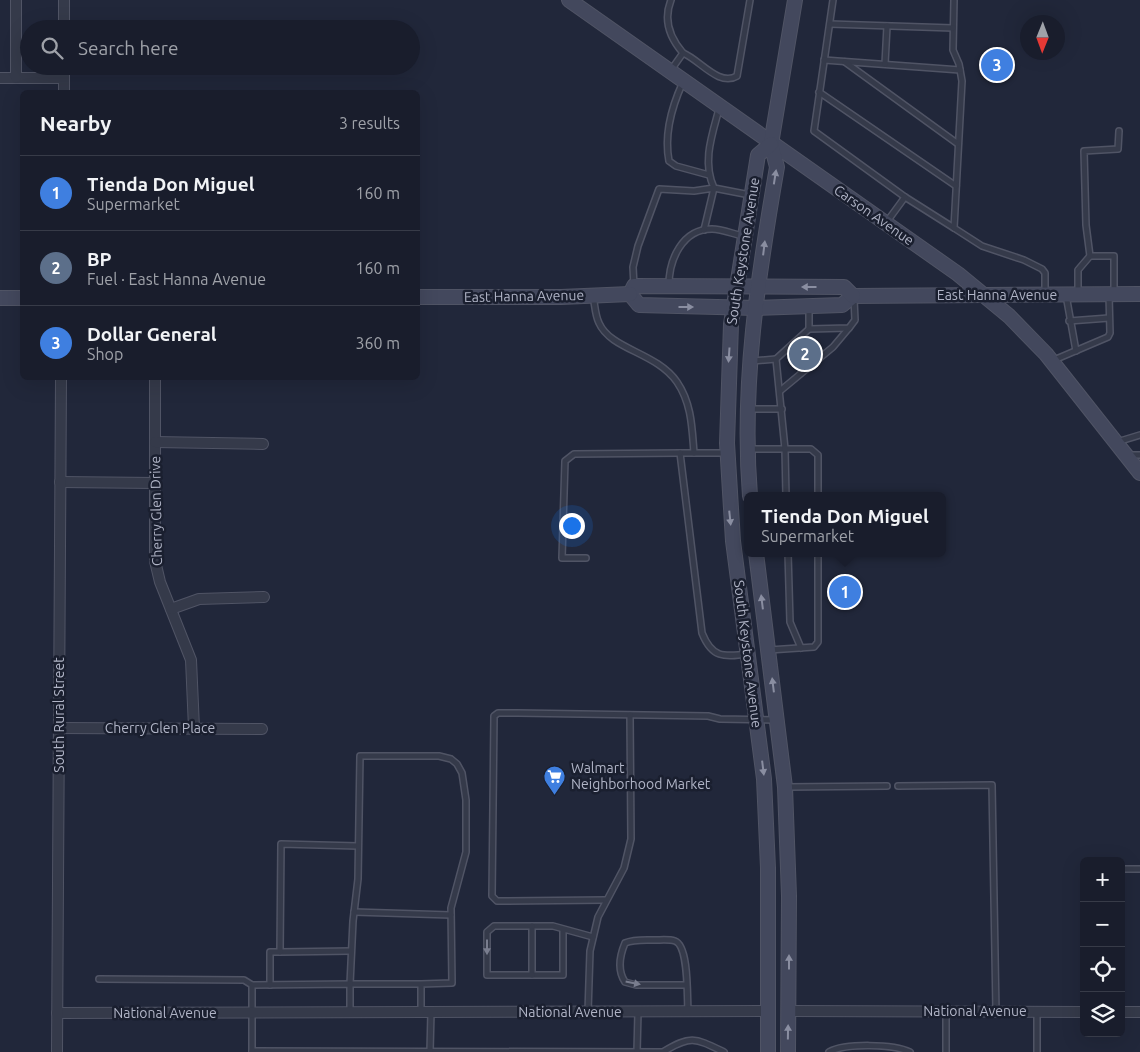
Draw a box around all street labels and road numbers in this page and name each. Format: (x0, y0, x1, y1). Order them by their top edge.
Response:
street label: South Keystone Avenue (723, 176, 763, 326)
street label: Carson Avenue (831, 182, 917, 248)
street label: East Hanna Avenue (464, 287, 584, 305)
street label: East Hanna Avenue (937, 287, 1057, 303)
street label: Cherry Glen Drive (147, 456, 165, 566)
street label: South Keystone Avenue (731, 579, 765, 729)
street label: South Rural Street (51, 657, 67, 773)
street label: Cherry Glen Place (105, 720, 215, 736)
street label: National Avenue (923, 1003, 1027, 1019)
street label: National Avenue (518, 1004, 622, 1020)
street label: National Avenue (113, 1005, 217, 1021)

